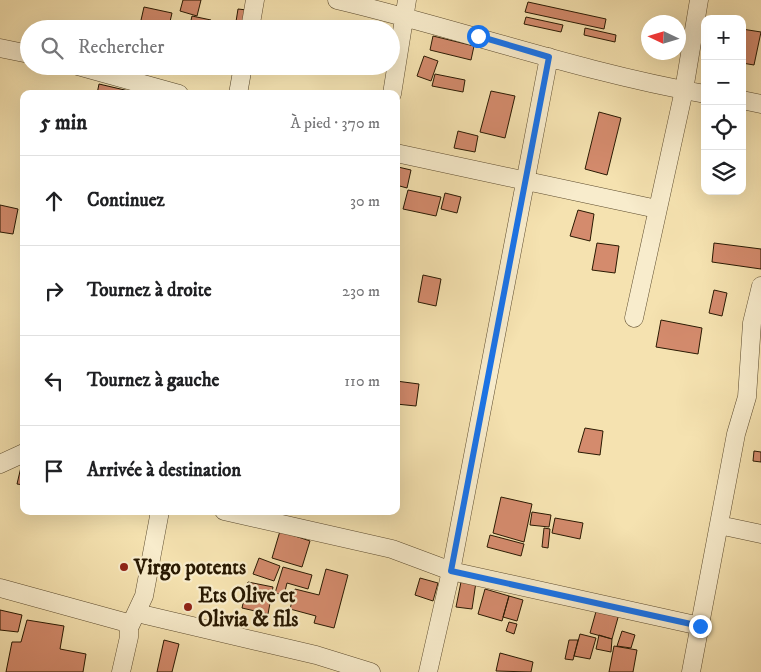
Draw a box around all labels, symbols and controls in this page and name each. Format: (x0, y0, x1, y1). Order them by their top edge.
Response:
north arrow (641, 15, 686, 60)
map controls (701, 15, 746, 195)
button: + (701, 15, 746, 60)
search box (20, 20, 400, 75)
route start (467, 25, 490, 48)
icon: search (38, 34, 66, 62)
text: Rechercher (78, 36, 164, 59)
button: − (701, 60, 746, 105)
button: locate (701, 105, 746, 150)
text: 5 min (40, 110, 87, 136)
text: À pied · 370 m (290, 113, 380, 133)
button: layers (701, 150, 746, 195)
icon: ahead (40, 187, 68, 215)
text: Continuez (87, 189, 165, 212)
text: 30 m (350, 191, 380, 211)
icon: right (40, 277, 68, 305)
text: Tournez à droite (87, 279, 212, 302)
text: 230 m (342, 281, 380, 301)
icon: left (40, 367, 68, 395)
text: Tournez à gauche (87, 369, 219, 392)
text: 110 m (344, 371, 380, 391)
icon: arrive (40, 457, 68, 485)
text: Arrivée à destination (87, 459, 241, 482)
place label: Virgo potents (133, 555, 246, 581)
marker: Virgo potents (118, 561, 130, 573)
place label: Ets Olive et Olivia & fils (198, 583, 298, 633)
marker: Ets Olive et Olivia & fils (182, 601, 194, 613)
route end (689, 615, 712, 638)

